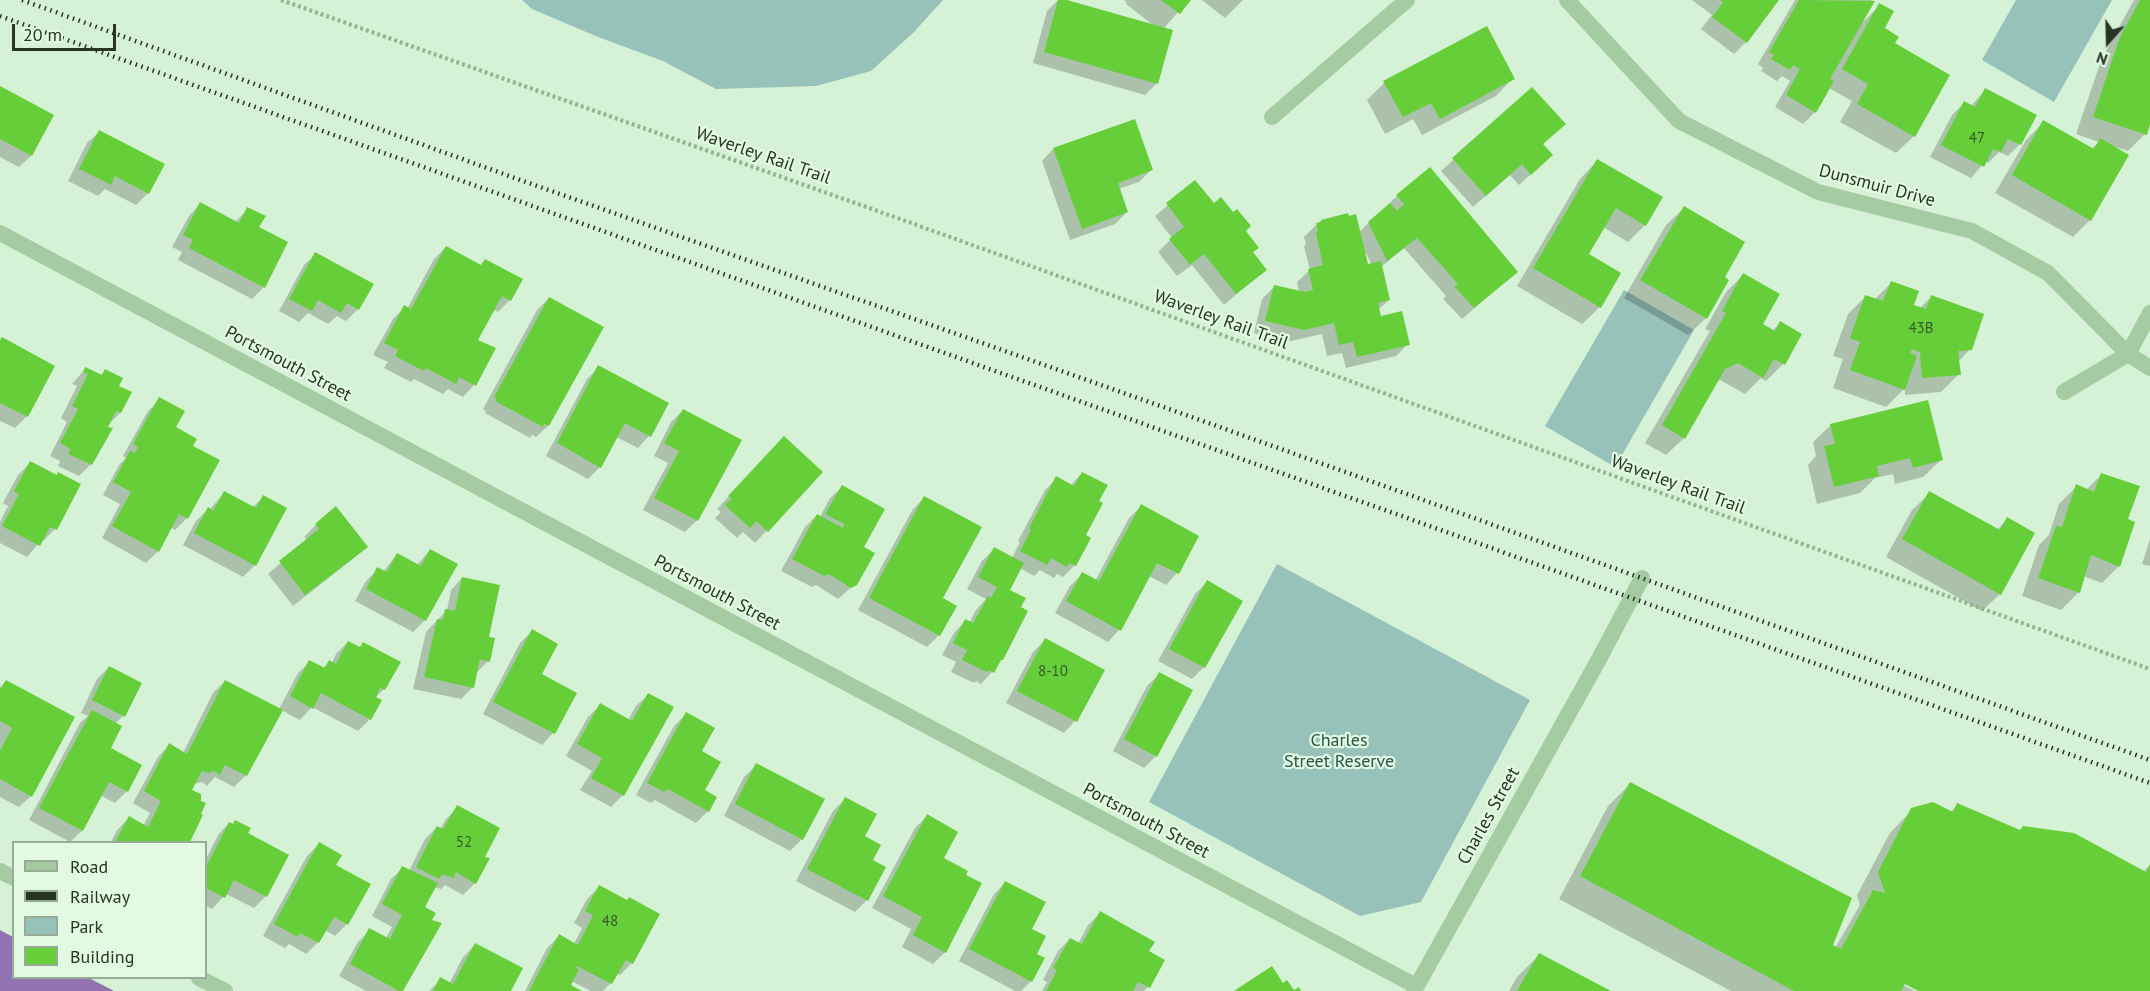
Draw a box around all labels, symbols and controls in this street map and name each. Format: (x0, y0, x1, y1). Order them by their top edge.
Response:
scale bar (15, 12, 118, 50)
north arrow (2078, 12, 2138, 72)
text: 20 m (23, 23, 62, 46)
text: N (2093, 48, 2110, 70)
street label: Waverley Rail Trail (693, 123, 833, 189)
house number: 47 (1969, 130, 1985, 148)
street label: Dunsmuir Drive (1817, 160, 1937, 212)
street label: Waverley Rail Trail (1151, 286, 1291, 354)
house number: 43B (1908, 320, 1934, 338)
street label: Portsmouth Street (221, 322, 355, 406)
street label: Waverley Rail Trail (1608, 451, 1748, 519)
street label: Portsmouth Street (650, 551, 784, 635)
house number: 8-10 (1038, 663, 1068, 681)
park label: Charles Street Reserve (1284, 730, 1394, 772)
street label: Charles Street (1453, 764, 1525, 868)
street label: Portsmouth Street (1079, 779, 1213, 863)
house number: 52 (456, 834, 472, 852)
legend (12, 841, 207, 979)
text: Road (70, 855, 108, 878)
text: Railway (70, 885, 130, 908)
house number: 48 (602, 913, 618, 931)
text: Park (70, 915, 103, 938)
text: Building (70, 945, 134, 968)

